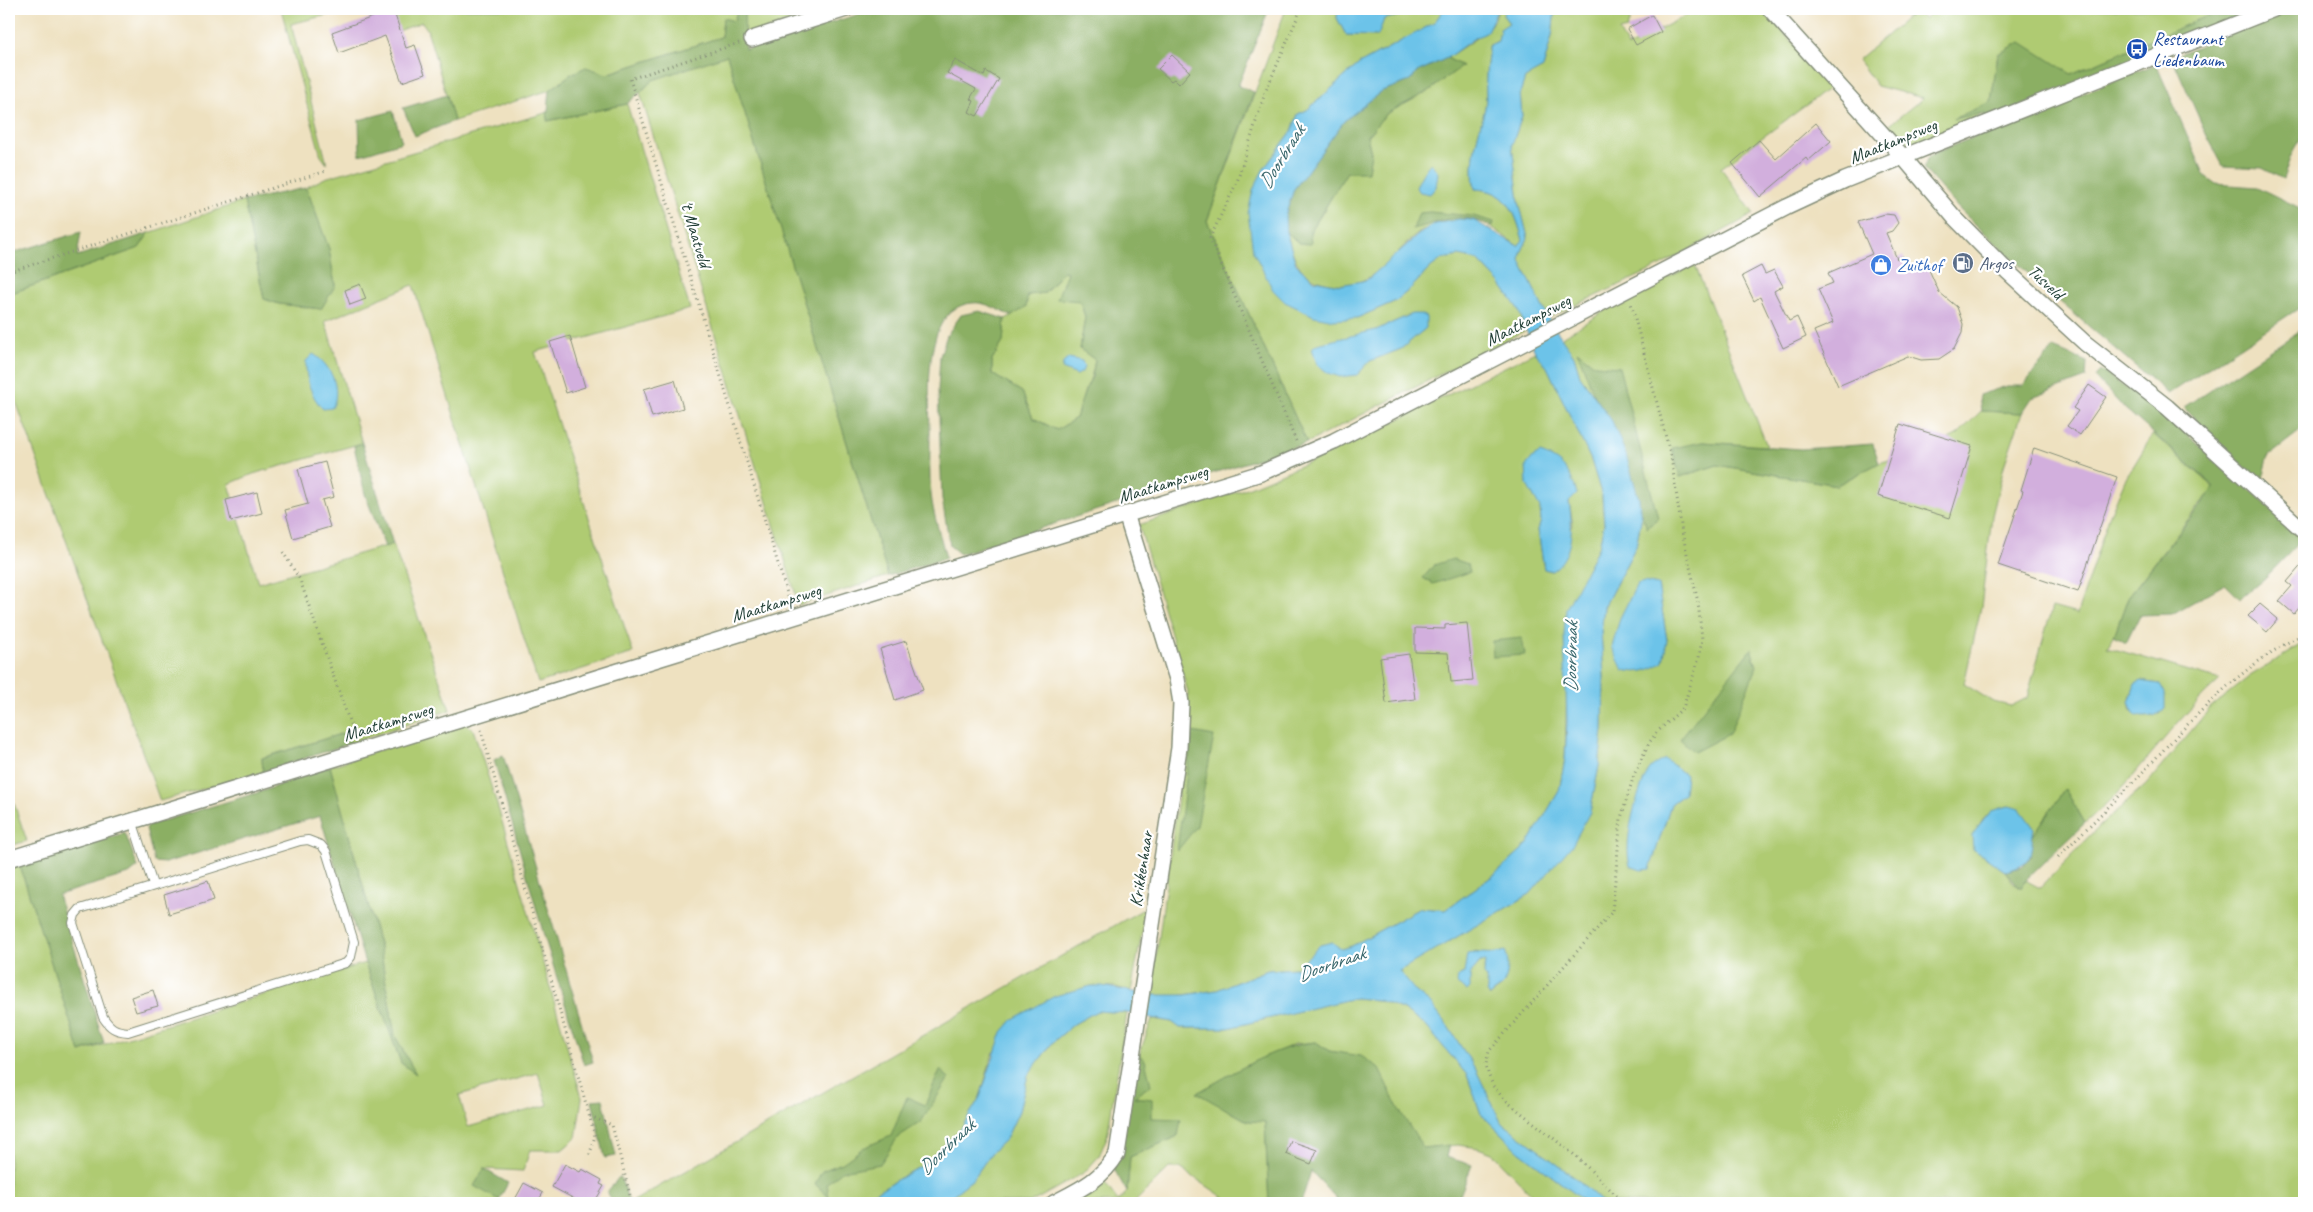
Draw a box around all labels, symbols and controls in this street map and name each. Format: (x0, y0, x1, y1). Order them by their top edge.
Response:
place label: Restaurant Liedenbaum (2153, 28, 2225, 71)
bus stop icon: Restaurant Liedenbaum (2125, 37, 2149, 61)
street label: Maatkampsweg (1846, 113, 1941, 169)
water label: Doorbraak (1253, 118, 1312, 192)
street label: 't Maatveld (675, 198, 717, 273)
fuel station icon: Argos (1951, 251, 1975, 275)
place label: Argos (1979, 252, 2015, 274)
shop icon: Zuithof (1869, 253, 1893, 277)
place label: Zuithof (1897, 254, 1946, 276)
street label: Tusveld (2023, 260, 2071, 306)
street label: Maatkampsweg (1482, 288, 1576, 351)
street label: Maatkampsweg (1116, 459, 1212, 508)
street label: Maatkampsweg (729, 578, 825, 627)
water label: Doorbraak (1558, 619, 1584, 692)
street label: Maatkampsweg (341, 697, 437, 746)
street label: Krikkenhaar (1124, 828, 1158, 908)
water label: Doorbraak (1295, 940, 1371, 987)
water label: Doorbraak (913, 1112, 982, 1180)

